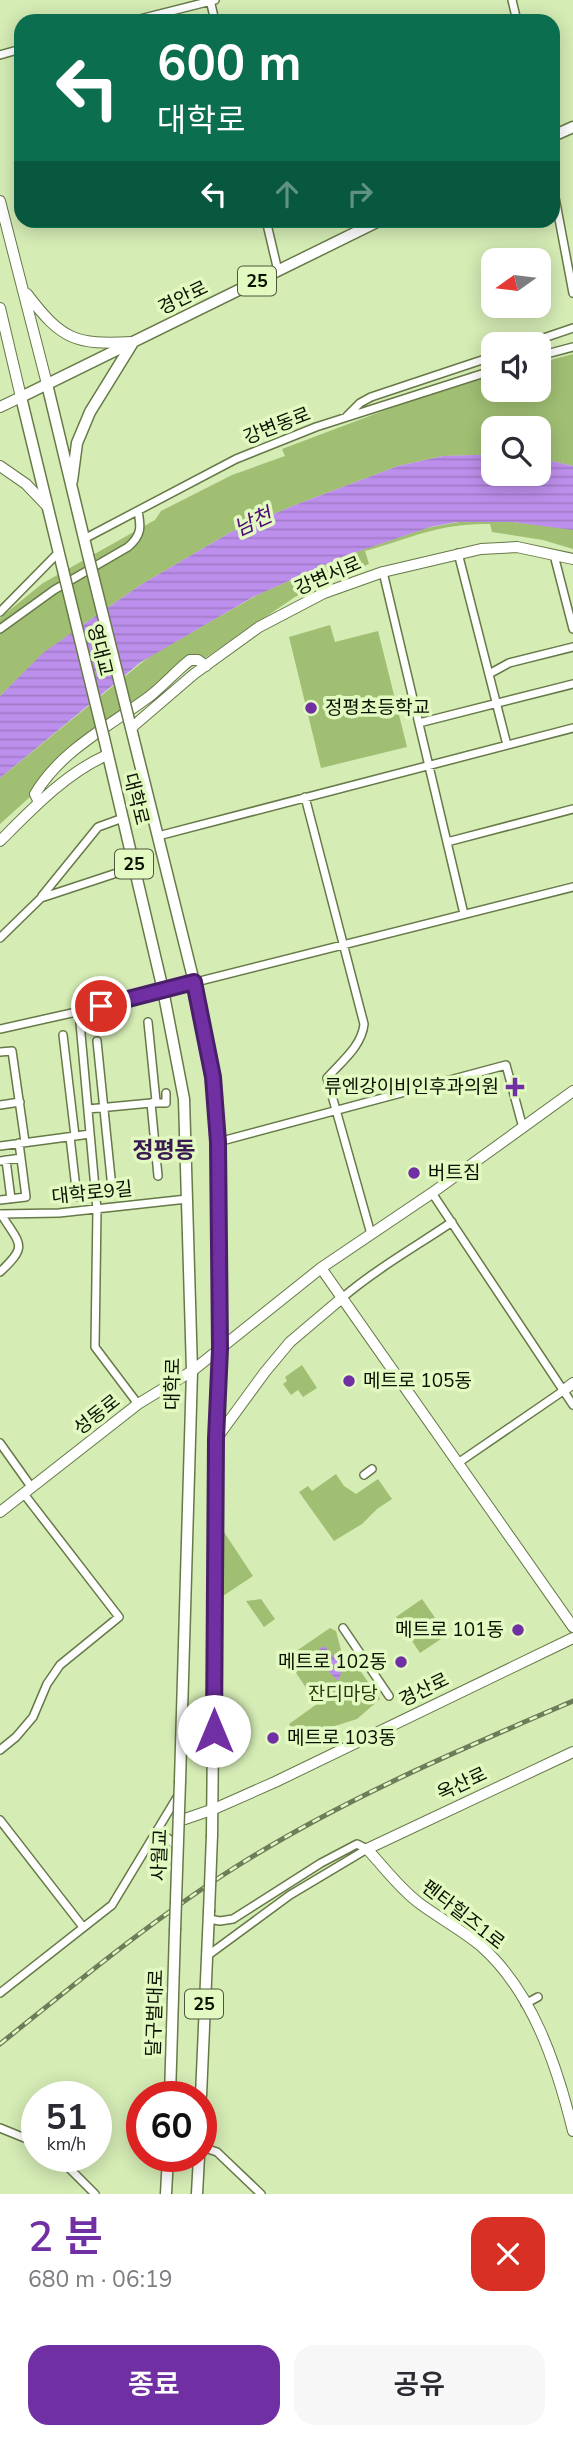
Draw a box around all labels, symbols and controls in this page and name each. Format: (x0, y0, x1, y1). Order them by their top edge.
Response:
text: 600 m (157, 30, 301, 97)
icon: left (42, 42, 133, 133)
text: 대학로 (157, 99, 245, 142)
icon: left (195, 175, 233, 213)
icon: ahead (268, 175, 306, 213)
icon: right (341, 175, 379, 213)
north arrow (481, 248, 551, 318)
map controls (481, 248, 551, 486)
road number: 25 (238, 267, 276, 296)
street label: 경안로 (154, 275, 212, 321)
button: sound (481, 332, 551, 402)
street label: 강변동로 (240, 401, 314, 451)
button: search (481, 416, 551, 486)
water label: 남천 (230, 500, 279, 543)
street label: 강변서로 (291, 550, 365, 602)
street label: 영대교 (81, 621, 119, 679)
place label: 정평초등학교 (325, 695, 430, 721)
marker: 정평초등학교 (303, 700, 319, 716)
street label: 대학로 (117, 770, 155, 828)
road number: 25 (115, 850, 153, 878)
pin (71, 976, 131, 1036)
icon: arrive (82, 987, 120, 1025)
place label: 류엔강이비인후과의원 (324, 1074, 499, 1100)
marker: 류엔강이비인후과의원 (505, 1077, 525, 1097)
district label: 정평동 (132, 1135, 196, 1166)
place label: 버트짐 (428, 1160, 480, 1186)
marker: 버트짐 (406, 1165, 422, 1181)
street label: 대학로9길 (50, 1176, 134, 1210)
street label: 대학로 (160, 1358, 186, 1410)
place label: 메트로 105동 (363, 1368, 472, 1394)
marker: 메트로 105동 (341, 1373, 357, 1389)
street label: 성동로 (68, 1389, 126, 1441)
place label: 메트로 101동 (395, 1617, 504, 1643)
marker: 메트로 101동 (510, 1622, 526, 1638)
place label: 메트로 102동 (278, 1649, 387, 1675)
marker: 메트로 102동 (393, 1654, 409, 1670)
street label: 경산로 (395, 1667, 453, 1713)
park label: 잔디마당 (308, 1681, 378, 1707)
position arrow (177, 1694, 251, 1768)
place label: 메트로 103동 (287, 1725, 396, 1751)
marker: 메트로 103동 (265, 1730, 281, 1746)
street label: 옥산로 (433, 1761, 491, 1807)
street label: 사월교 (146, 1828, 174, 1882)
street label: 펜타힐즈1로 (416, 1874, 510, 1956)
street label: 달구벌대로 (140, 1969, 170, 2057)
road number: 25 (185, 1990, 223, 2018)
speed limit sign: 60 (126, 2081, 217, 2172)
text: 51 (45, 2094, 88, 2141)
text: km/h (47, 2132, 86, 2156)
text: 2 분 (28, 2209, 103, 2266)
button: close (471, 2217, 545, 2291)
text: 680 m · 06:19 (28, 2264, 173, 2295)
button: 종료 (28, 2345, 280, 2425)
button: 공유 (294, 2345, 545, 2425)

